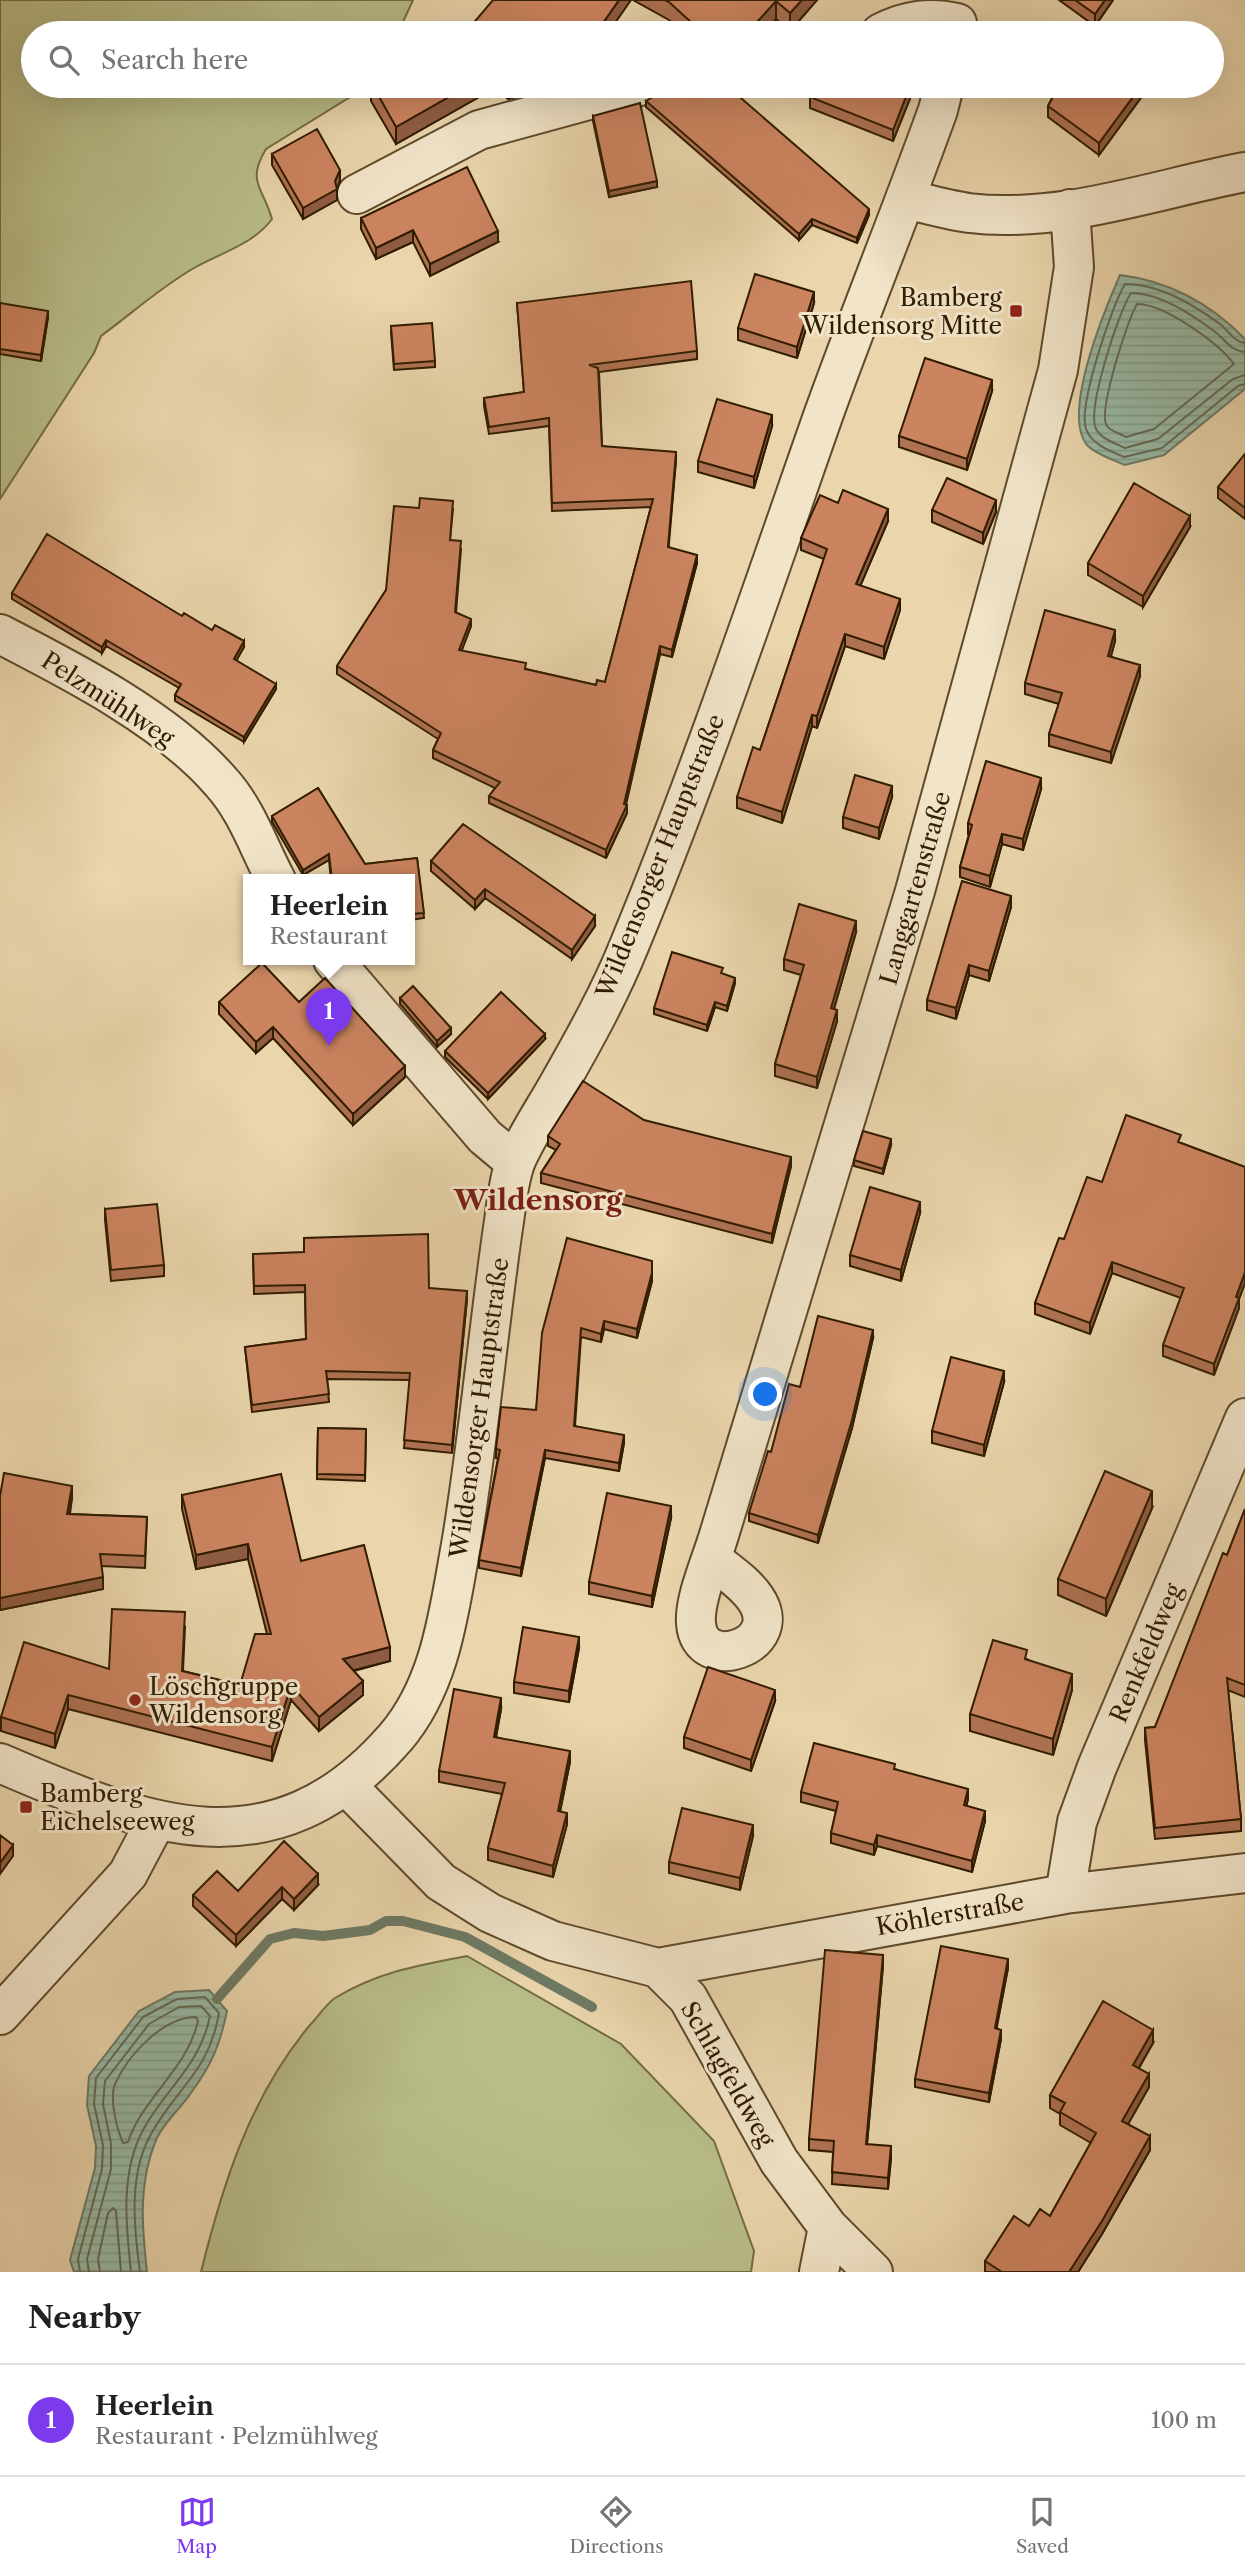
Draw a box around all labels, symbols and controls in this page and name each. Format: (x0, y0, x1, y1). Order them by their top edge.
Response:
search box (21, 21, 1224, 98)
icon: search (45, 41, 83, 79)
text: Search here (101, 44, 248, 76)
place label: Bamberg Wildensorg Mitte (801, 283, 1002, 340)
marker: Bamberg Wildensorg Mitte (1008, 303, 1024, 319)
street label: Pelzmühlweg (36, 645, 180, 753)
street label: Wildensorger Hauptstraße (589, 710, 730, 1003)
street label: Langgartenstraße (874, 788, 956, 988)
popup (243, 874, 415, 965)
text: Heerlein (270, 890, 388, 922)
text: Restaurant (270, 922, 388, 950)
pin: 1 (306, 988, 352, 1046)
district label: Wildensorg (453, 1183, 623, 1217)
street label: Wildensorger Hauptstraße (443, 1256, 514, 1561)
your location (748, 1377, 782, 1411)
street label: Renkfeldweg (1104, 1579, 1188, 1727)
place label: Löschgruppe Wildensorg (148, 1672, 298, 1729)
marker: Löschgruppe Wildensorg (127, 1692, 143, 1708)
place label: Bamberg Eichelseeweg (40, 1779, 195, 1836)
marker: Bamberg Eichelseeweg (18, 1799, 34, 1815)
street label: Köhlerstraße (874, 1887, 1026, 1941)
street label: Schlagfeldweg (675, 1996, 781, 2152)
text: Nearby (28, 2299, 141, 2336)
text: Heerlein (95, 2390, 214, 2422)
text: 1 (46, 2406, 56, 2434)
text: 100 m (1151, 2406, 1217, 2434)
text: Restaurant · Pelzmühlweg (95, 2422, 378, 2450)
tab: Map (176, 2493, 217, 2558)
tab: Directions (570, 2493, 663, 2558)
tab: Saved (1016, 2493, 1069, 2558)

